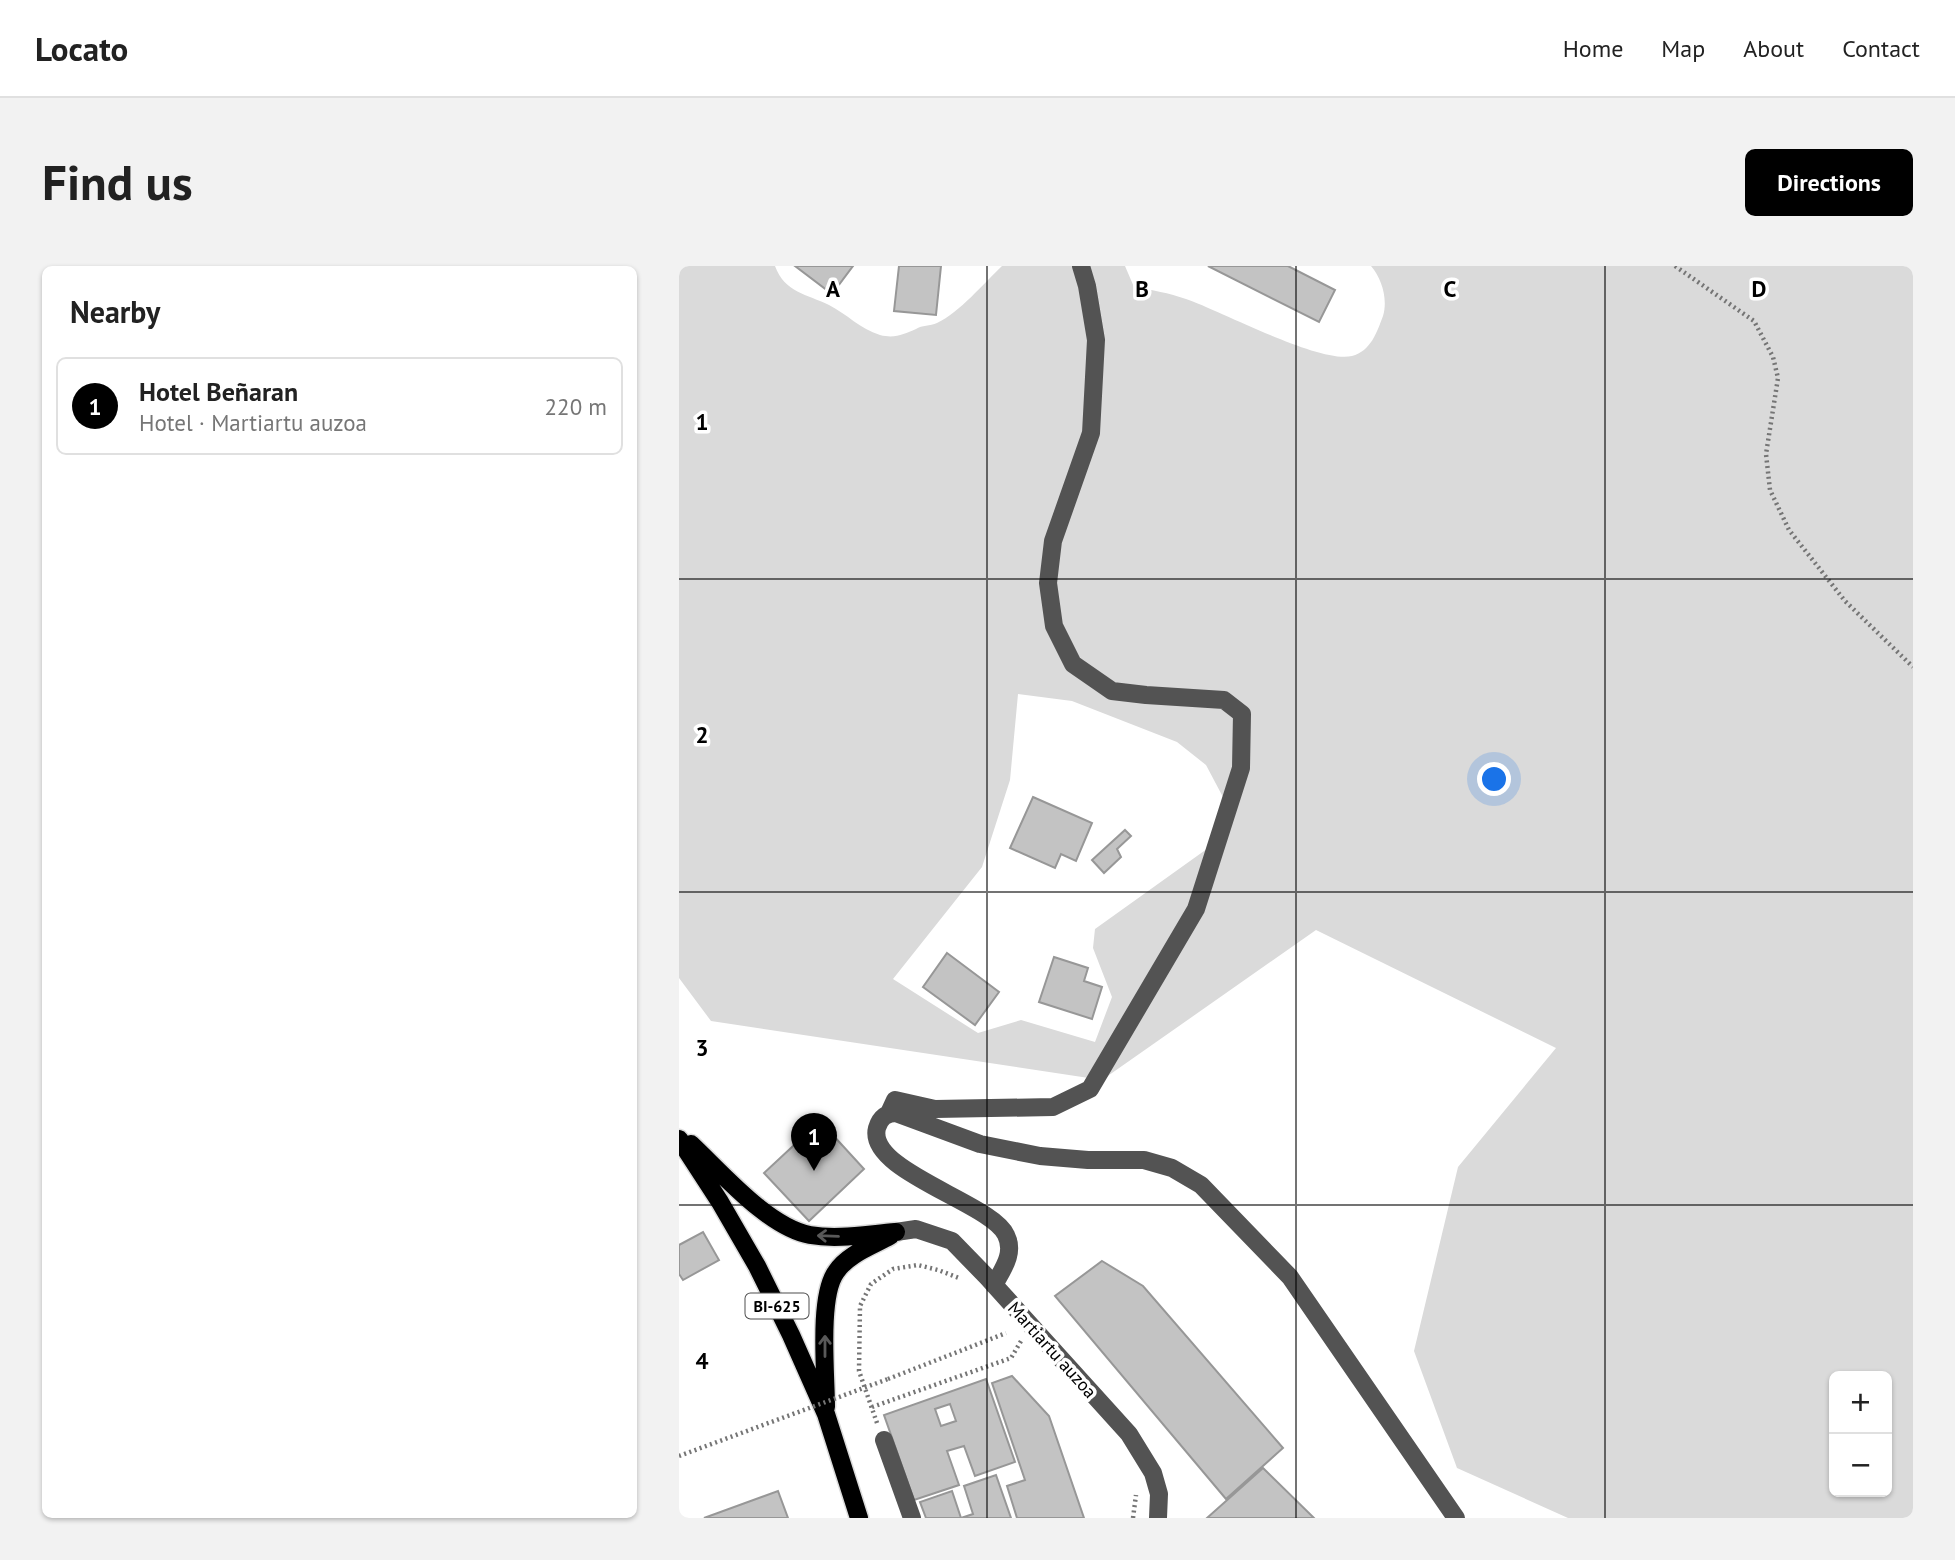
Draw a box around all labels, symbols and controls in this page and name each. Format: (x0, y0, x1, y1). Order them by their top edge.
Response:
text: Locato (35, 27, 128, 70)
text: Home (1563, 33, 1623, 64)
text: Map (1661, 33, 1705, 64)
text: About (1743, 33, 1804, 64)
text: Contact (1842, 33, 1920, 64)
button: Directions (1745, 149, 1913, 216)
text: Find us (42, 150, 193, 214)
text: A (826, 274, 840, 303)
text: B (1135, 274, 1149, 303)
text: C (1444, 274, 1457, 303)
text: D (1752, 274, 1766, 303)
text: Nearby (70, 292, 160, 331)
text: Hotel Beñaran (139, 375, 298, 408)
text: 1 (88, 392, 102, 421)
text: 220 m (545, 392, 607, 421)
text: 1 (695, 407, 709, 436)
text: Hotel · Martiartu auzoa (139, 408, 367, 437)
text: 2 (695, 720, 709, 749)
your location (1477, 762, 1511, 796)
text: 3 (695, 1033, 709, 1062)
pin: 1 (791, 1113, 837, 1171)
one-way arrow (817, 1229, 840, 1242)
road number: BI-625 (745, 1294, 809, 1318)
street label: Martiartu auzoa (1003, 1297, 1102, 1403)
one-way arrow (818, 1335, 832, 1358)
text: 4 (695, 1346, 709, 1375)
map controls (1829, 1371, 1892, 1497)
button: + (1829, 1371, 1892, 1434)
button: − (1829, 1434, 1892, 1497)

